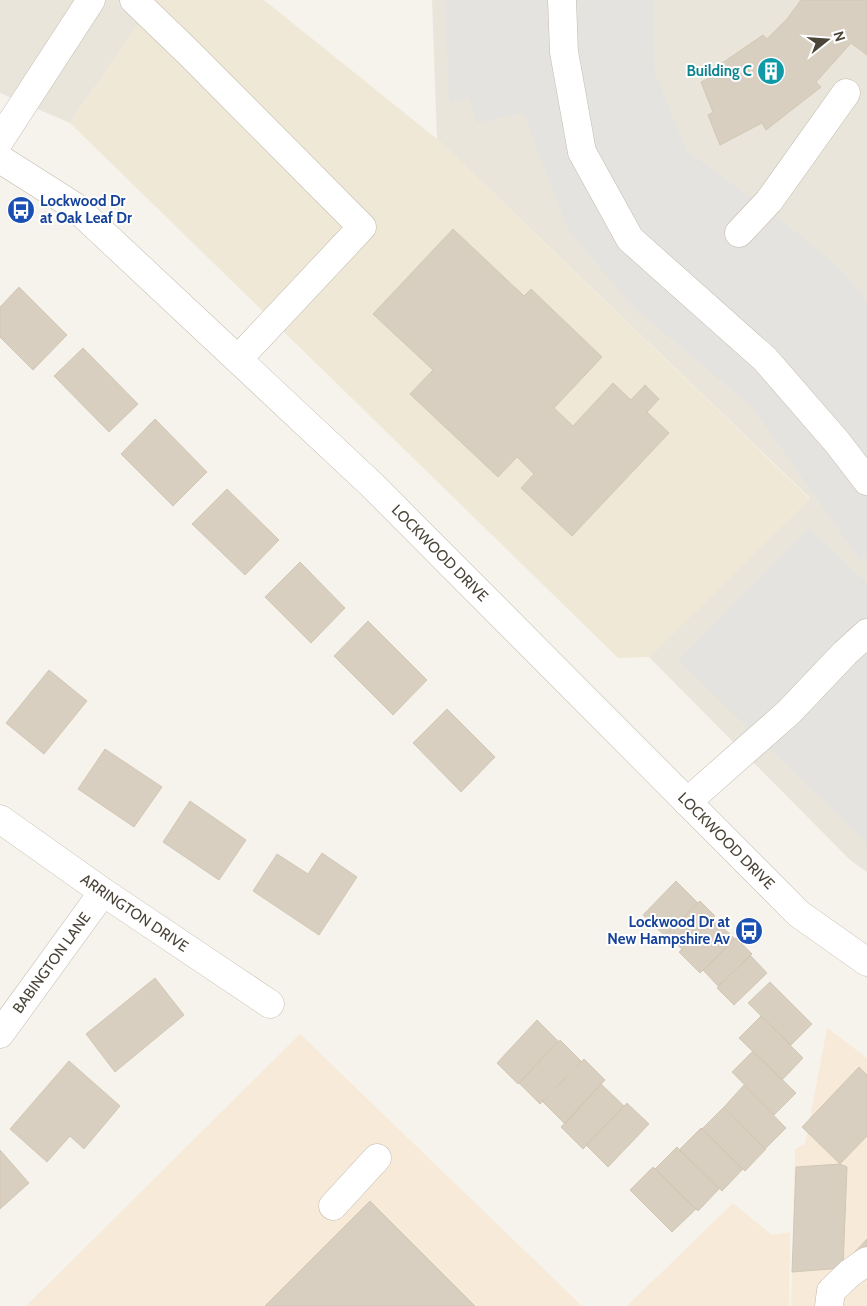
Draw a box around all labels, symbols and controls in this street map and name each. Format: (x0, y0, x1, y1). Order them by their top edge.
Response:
north arrow (802, 15, 852, 65)
text: N (829, 29, 849, 44)
building icon: Building C (756, 56, 786, 86)
place label: Building C (686, 62, 752, 80)
place label: Lockwood Dr at Oak Leaf Dr (40, 192, 132, 227)
bus stop icon: Lockwood Dr at Oak Leaf Dr (6, 195, 36, 225)
street label: LOCKWOOD DRIVE (388, 501, 492, 605)
street label: LOCKWOOD DRIVE (674, 789, 778, 893)
street label: ARRINGTON DRIVE (77, 870, 192, 956)
street label: BABINGTON LANE (9, 909, 94, 1017)
place label: Lockwood Dr at New Hampshire Av (607, 913, 731, 948)
bus stop icon: Lockwood Dr at New Hampshire Av (734, 916, 764, 946)

